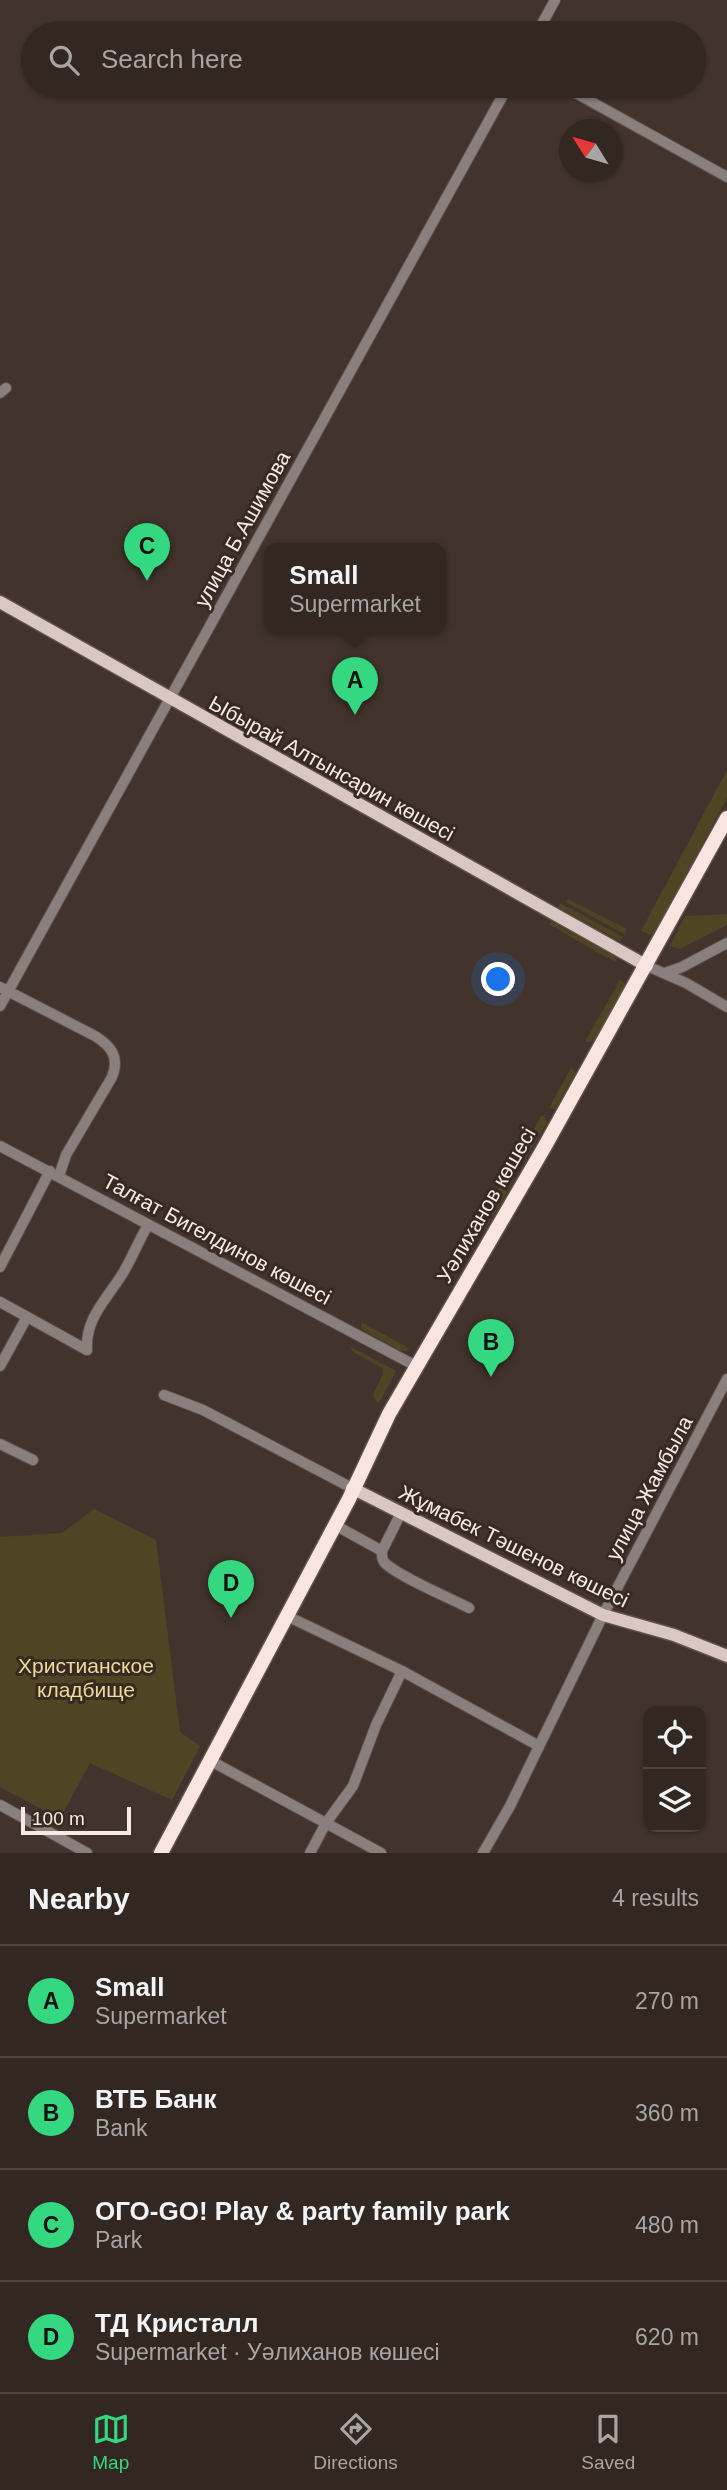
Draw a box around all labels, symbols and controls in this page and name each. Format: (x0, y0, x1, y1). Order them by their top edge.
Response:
search box (21, 21, 706, 98)
icon: search (45, 41, 83, 79)
text: Search here (101, 44, 243, 74)
north arrow (559, 119, 622, 182)
street label: улица Б.Ашимова (190, 447, 295, 611)
pin: C (124, 523, 170, 581)
popup (264, 543, 446, 634)
text: Small (289, 560, 359, 590)
text: Supermarket (289, 591, 421, 617)
pin: A (332, 657, 378, 715)
street label: Ыбырай Алтынсарин көшесі (205, 691, 459, 845)
your location (481, 962, 515, 996)
street label: Уәлиханов көшесі (432, 1123, 540, 1287)
street label: Талғат Бигелдинов көшесі (99, 1169, 335, 1309)
pin: B (468, 1319, 514, 1377)
street label: улица Жамбыла (601, 1412, 697, 1564)
street label: Жұмабек Тәшенов көшесі (396, 1480, 632, 1612)
pin: D (208, 1560, 254, 1618)
park label: Христианское кладбище (18, 1654, 154, 1701)
map controls (643, 1706, 706, 1832)
button: locate (643, 1706, 706, 1769)
button: layers (643, 1769, 706, 1832)
scale bar (21, 1804, 131, 1836)
text: 100 m (32, 1808, 85, 1829)
text: Nearby (28, 1882, 130, 1915)
text: 4 results (612, 1885, 699, 1911)
text: Small (95, 1972, 164, 2002)
text: A (43, 1988, 59, 2014)
text: 270 m (635, 1988, 699, 2014)
text: Supermarket (95, 2003, 227, 2029)
text: ВТБ Банк (95, 2084, 216, 2114)
text: B (43, 2100, 59, 2126)
text: 360 m (635, 2100, 699, 2126)
text: Bank (95, 2115, 147, 2141)
text: ОГО-GO! Play & party family park (95, 2196, 510, 2226)
text: C (43, 2212, 59, 2238)
text: 480 m (635, 2212, 699, 2238)
text: Park (95, 2227, 142, 2253)
text: ТД Кристалл (95, 2308, 258, 2338)
text: D (43, 2324, 59, 2350)
text: 620 m (635, 2324, 699, 2350)
text: Supermarket · Уәлиханов көшесі (95, 2339, 440, 2365)
tab: Map (92, 2410, 130, 2474)
tab: Directions (313, 2410, 398, 2474)
tab: Saved (581, 2410, 635, 2474)

